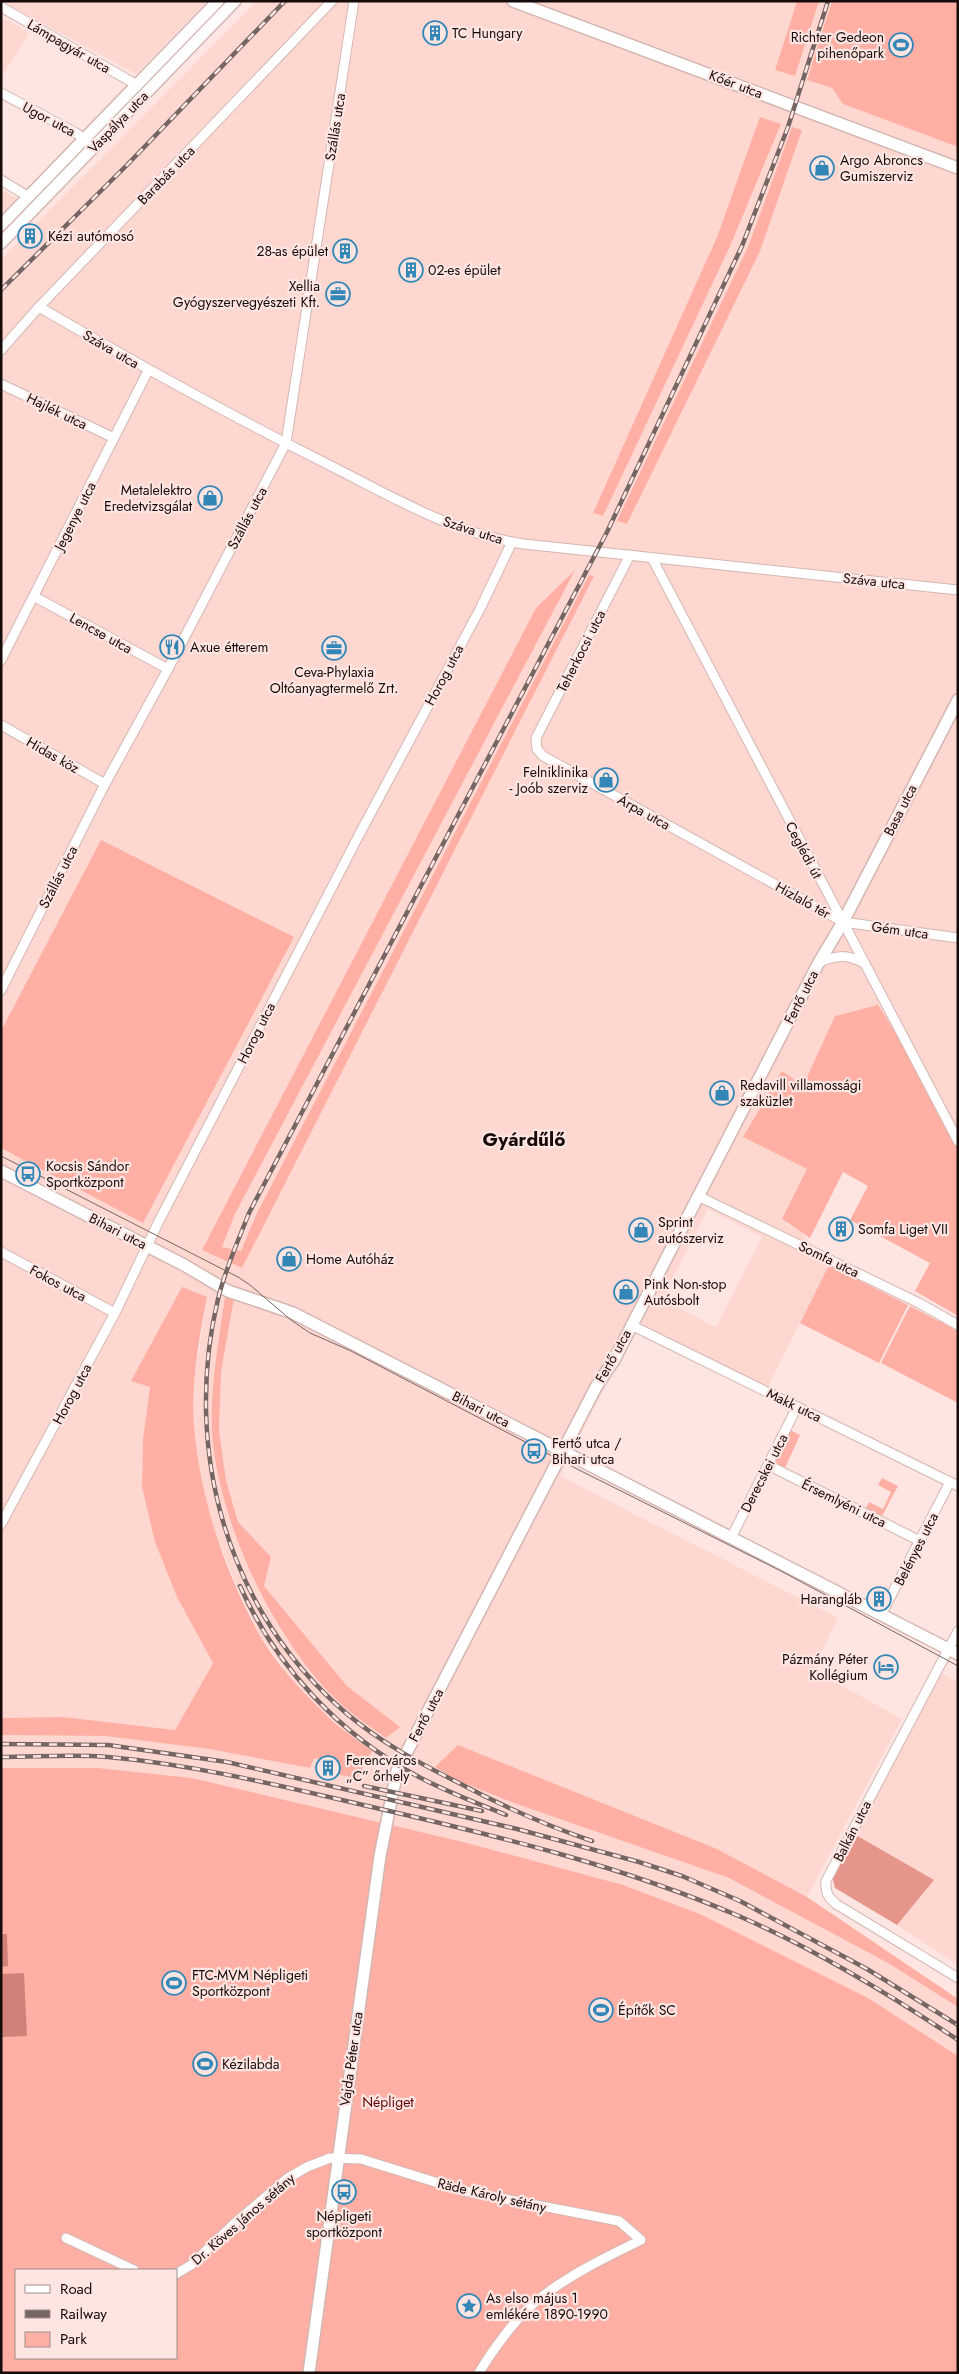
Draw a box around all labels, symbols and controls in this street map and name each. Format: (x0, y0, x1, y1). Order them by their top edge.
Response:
street label: Lámpagyár utca (24, 14, 114, 78)
building icon: TC Hungary (422, 20, 448, 46)
place label: TC Hungary (452, 23, 523, 43)
place label: Richter Gedeon pihenőpark (791, 27, 885, 63)
sports icon: Richter Gedeon pihenőpark (888, 32, 914, 58)
street label: Kőér utca (706, 65, 766, 103)
street label: Vaspálya utca (83, 86, 153, 158)
street label: Szállás utca (320, 92, 350, 162)
street label: Ugor utca (19, 97, 79, 141)
street label: Barabás utca (133, 141, 199, 209)
place label: Argo Abroncs Gumiszerviz (840, 150, 923, 186)
shop icon: Argo Abroncs Gumiszerviz (809, 155, 835, 181)
building icon: Kézi autómosó (17, 223, 43, 249)
place label: Kézi autómosó (48, 226, 134, 246)
building icon: 28-as épület (332, 238, 358, 264)
place label: 28-as épület (257, 241, 329, 261)
building icon: 02-es épület (398, 257, 424, 283)
place label: 02-es épület (428, 260, 501, 280)
place label: Xellia Gyógyszervegyészeti Kft. (173, 276, 320, 312)
office icon: Xellia Gyógyszervegyészeti Kft. (325, 281, 351, 307)
street label: Száva utca (79, 325, 143, 373)
street label: Hajlék utca (23, 388, 91, 434)
street label: Jegenye utca (48, 478, 101, 556)
place label: Metalelektro Eredetvizsgálat (104, 480, 193, 516)
street label: Szállás utca (222, 483, 272, 553)
shop icon: Metalelektro Eredetvizsgálat (197, 485, 223, 511)
street label: Száva utca (440, 511, 506, 549)
street label: Száva utca (842, 568, 906, 594)
street label: Teherkocsi utca (552, 607, 610, 695)
street label: Lencse utca (66, 608, 136, 658)
restaurant icon: Axue étterem (159, 634, 185, 660)
office icon: Ceva-Phylaxia Oltóanyagtermelő Zrt. (321, 635, 347, 661)
place label: Axue étterem (190, 637, 268, 657)
street label: Horog utca (420, 641, 468, 709)
place label: Ceva-Phylaxia Oltóanyagtermelő Zrt. (270, 662, 398, 698)
street label: Hidas köz (23, 732, 84, 778)
place label: Felniklinika - Joób szerviz (509, 762, 589, 798)
shop icon: Felniklinika - Joób szerviz (593, 767, 619, 793)
street label: Basa utca (879, 781, 921, 839)
street label: Árpa utca (614, 789, 674, 835)
street label: Ceglédi út (781, 818, 828, 883)
street label: Szállás utca (34, 842, 82, 912)
street label: Hizlaló tér (772, 877, 834, 924)
street label: Gém utca (870, 916, 930, 944)
street label: Fertő utca (779, 967, 823, 1027)
street label: Horog utca (232, 999, 280, 1067)
place label: Redavill villamossági szaküzlet (740, 1075, 861, 1111)
shop icon: Redavill villamossági szaküzlet (709, 1080, 735, 1106)
district label: Gyárdűlő (483, 1126, 565, 1153)
place label: Kocsis Sándor Sportközpont (46, 1156, 129, 1192)
bus stop icon: Kocsis Sándor Sportközpont (15, 1161, 41, 1187)
street label: Bihari utca (86, 1208, 150, 1254)
place label: Sprint autószerviz (658, 1212, 724, 1248)
building icon: Somfa Liget VII (828, 1216, 854, 1242)
shop icon: Sprint autószerviz (628, 1217, 654, 1243)
place label: Somfa Liget VII (858, 1219, 948, 1239)
street label: Somfa utca (795, 1236, 863, 1282)
shop icon: Home Autóház (276, 1246, 302, 1272)
place label: Home Autóház (306, 1249, 394, 1269)
street label: Fokos utca (26, 1260, 90, 1306)
place label: Pink Non-stop Autósbolt (644, 1274, 726, 1310)
shop icon: Pink Non-stop Autósbolt (613, 1279, 639, 1305)
street label: Fertő utca (590, 1326, 636, 1386)
street label: Horog utca (48, 1360, 96, 1428)
street label: Makk utca (763, 1383, 825, 1427)
street label: Bihari utca (449, 1386, 513, 1432)
street label: Derecskei utca (736, 1430, 792, 1516)
place label: Fertő utca / Bihari utca (552, 1433, 621, 1469)
bus stop icon: Fertő utca / Bihari utca (521, 1438, 547, 1464)
street label: Érsemlyéni utca (798, 1474, 890, 1532)
street label: Belényes utca (889, 1509, 943, 1589)
building icon: Harangláb (866, 1586, 892, 1612)
place label: Harangláb (800, 1589, 862, 1609)
place label: Pázmány Péter Kollégium (782, 1649, 868, 1685)
hotel icon: Pázmány Péter Kollégium (873, 1654, 899, 1680)
street label: Fertő utca (404, 1685, 448, 1745)
place label: Ferencváros „C” őrhely (346, 1750, 417, 1786)
building icon: Ferencváros „C” őrhely (315, 1755, 341, 1781)
street label: Balkán utca (828, 1797, 876, 1865)
place label: FTC-MVM Népligeti Sportközpont (192, 1965, 308, 2001)
sports icon: FTC-MVM Népligeti Sportközpont (161, 1970, 187, 1996)
sports icon: Építők SC (588, 1997, 614, 2023)
place label: Építők SC (618, 2000, 676, 2020)
street label: Vajda Péter utca (334, 2010, 368, 2108)
sports icon: Kézilabda (192, 2051, 218, 2077)
place label: Kézilabda (222, 2054, 279, 2074)
park label: Népliget (362, 2092, 414, 2112)
street label: Dr. Köves János sétány (187, 2168, 300, 2270)
street label: Räde Károly sétány (436, 2173, 549, 2217)
bus stop icon: Népligeti sportközpont (331, 2179, 357, 2205)
place label: Népligeti sportközpont (306, 2206, 382, 2242)
legend (15, 2269, 178, 2359)
text: Road (60, 2278, 92, 2300)
place label: As elso május 1 emlékére 1890-1990 (486, 2288, 608, 2324)
place icon: As elso május 1 emlékére 1890-1990 (456, 2293, 482, 2319)
text: Railway (60, 2303, 107, 2325)
text: Park (60, 2328, 87, 2350)

